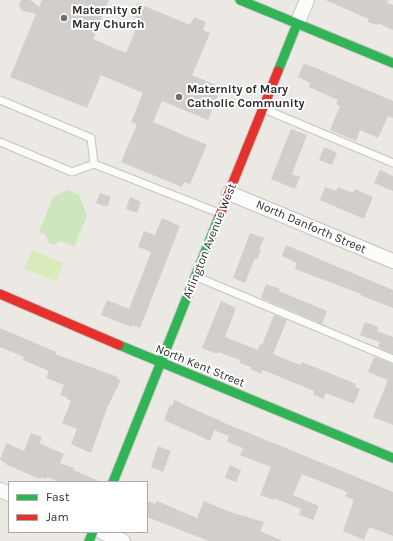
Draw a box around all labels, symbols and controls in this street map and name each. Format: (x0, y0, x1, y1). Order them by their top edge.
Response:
place label: Maternity of Mary Church (72, 4, 144, 32)
marker: Maternity of Mary Church (59, 13, 69, 23)
place label: Maternity of Mary Catholic Community (187, 83, 304, 111)
marker: Maternity of Mary Catholic Community (174, 92, 184, 102)
street label: Arlington Avenue West (180, 181, 240, 301)
street label: North Danforth Street (254, 197, 368, 257)
street label: North Kent Street (153, 342, 247, 390)
legend (8, 481, 148, 533)
text: Fast (46, 490, 69, 504)
text: Jam (46, 510, 69, 524)

